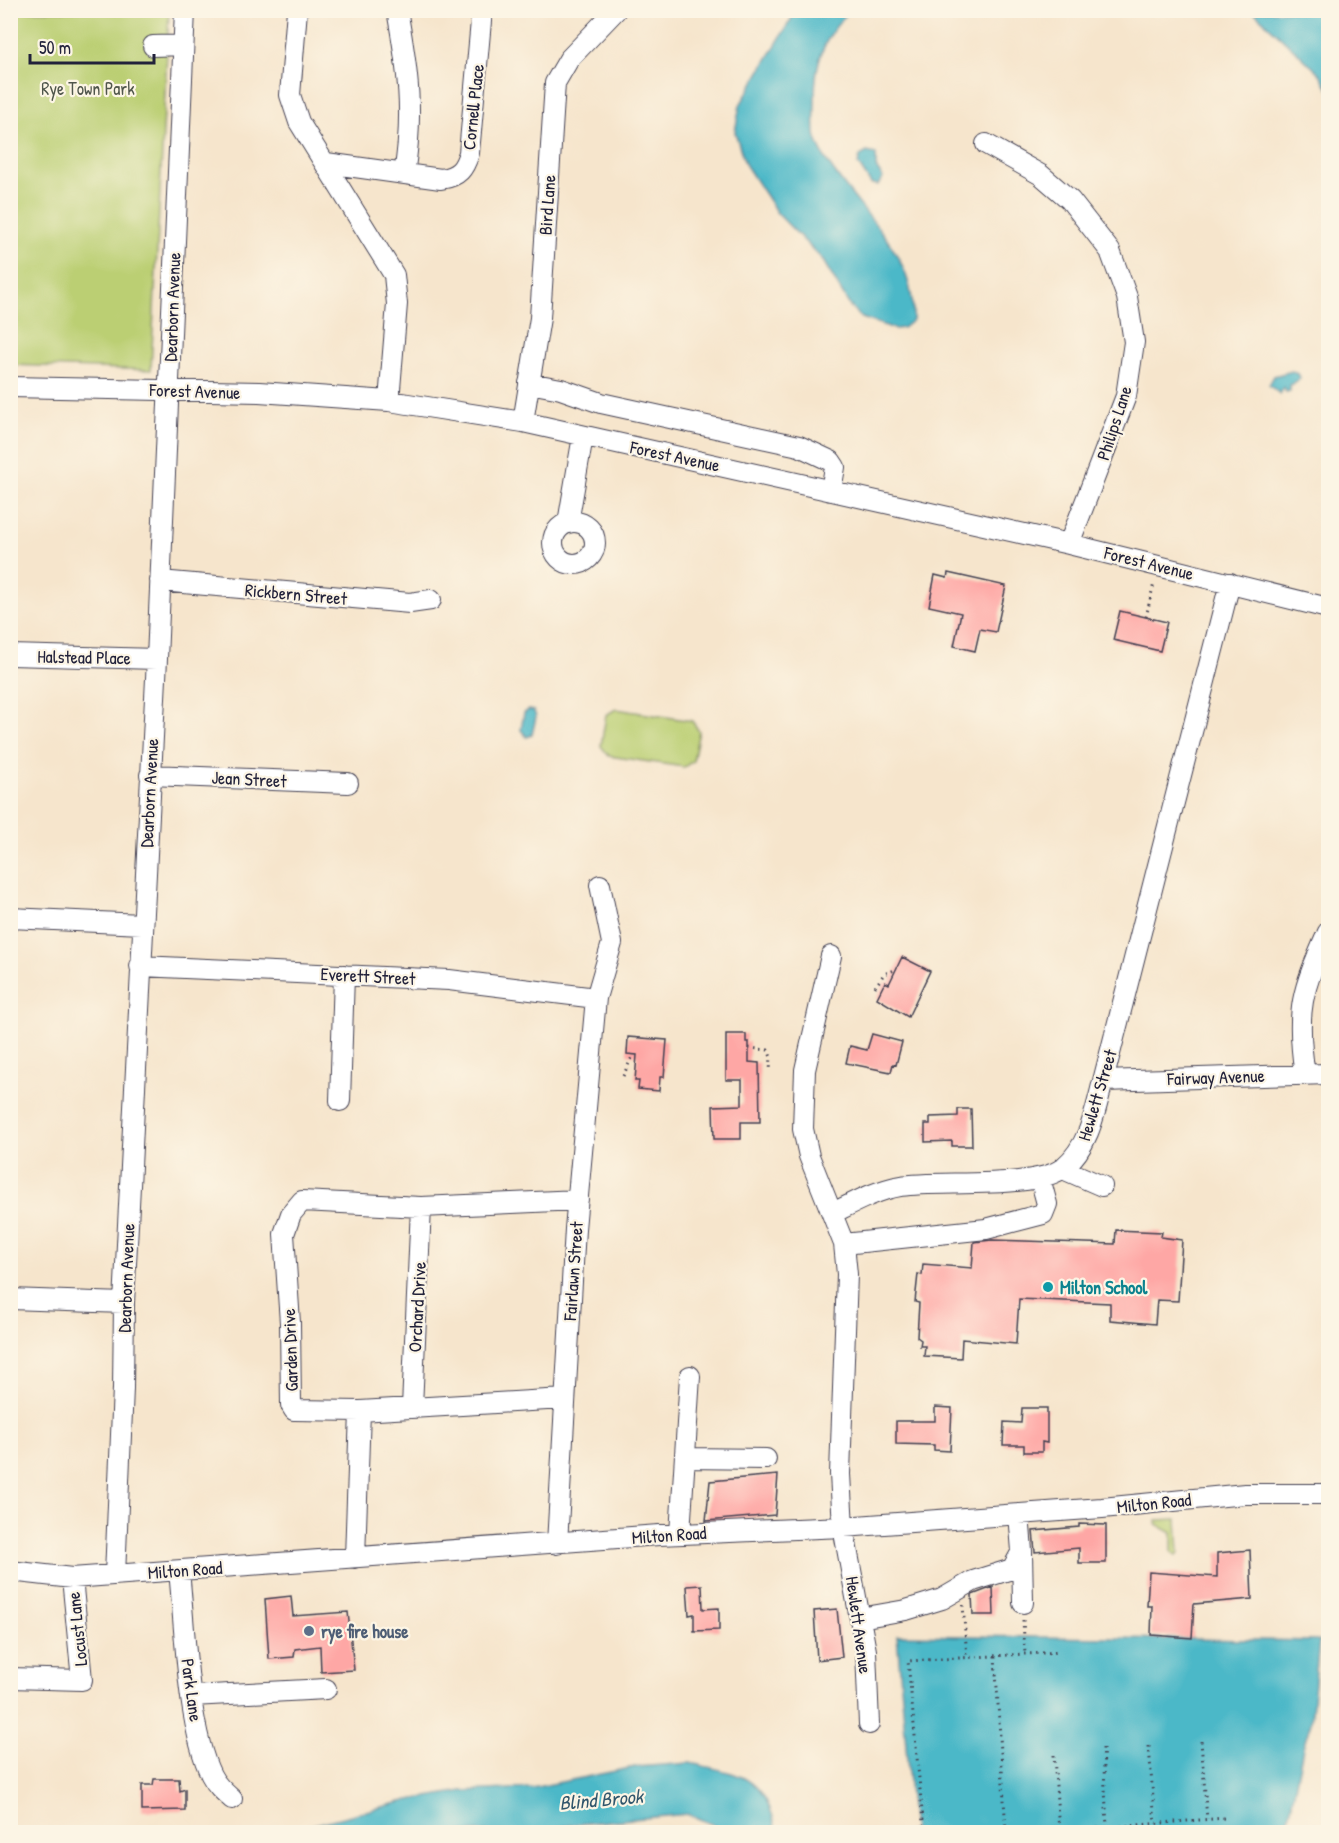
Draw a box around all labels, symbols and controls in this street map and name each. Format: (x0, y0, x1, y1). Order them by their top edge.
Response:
scale bar (30, 27, 154, 65)
text: 50 m (39, 35, 71, 60)
street label: Cornell Place (456, 63, 490, 151)
park label: Rye Town Park (41, 76, 135, 101)
street label: Bird Lane (532, 174, 562, 236)
street label: Dearborn Avenue (158, 252, 186, 362)
street label: Forest Avenue (148, 377, 241, 405)
street label: Philips Lane (1090, 383, 1138, 463)
street label: Forest Avenue (627, 434, 722, 478)
street label: Forest Avenue (1101, 540, 1196, 586)
street label: Rickbern Street (244, 577, 349, 611)
street label: Halstead Place (37, 644, 131, 670)
street label: Dearborn Avenue (134, 738, 164, 848)
street label: Jean Street (211, 765, 288, 793)
street label: Everett Street (320, 961, 417, 991)
street label: Hewlett Street (1071, 1045, 1123, 1144)
street label: Fairway Avenue (1166, 1063, 1265, 1091)
street label: Fairlawn Street (557, 1220, 589, 1322)
street label: Dearborn Avenue (112, 1223, 140, 1333)
street label: Orchard Drive (402, 1261, 432, 1353)
place label: Milton School (1060, 1275, 1149, 1300)
marker: Milton School (1041, 1280, 1055, 1294)
street label: Garden Drive (276, 1308, 304, 1392)
street label: Milton Road (1116, 1487, 1192, 1519)
street label: Milton Road (631, 1520, 707, 1550)
street label: Milton Road (147, 1555, 223, 1585)
street label: Hewlett Avenue (840, 1575, 878, 1675)
street label: Locust Lane (61, 1591, 93, 1667)
place label: rye fire house (321, 1619, 409, 1645)
marker: rye fire house (302, 1624, 316, 1638)
street label: Park Lane (175, 1657, 209, 1723)
water label: Blind Brook (558, 1782, 646, 1816)

